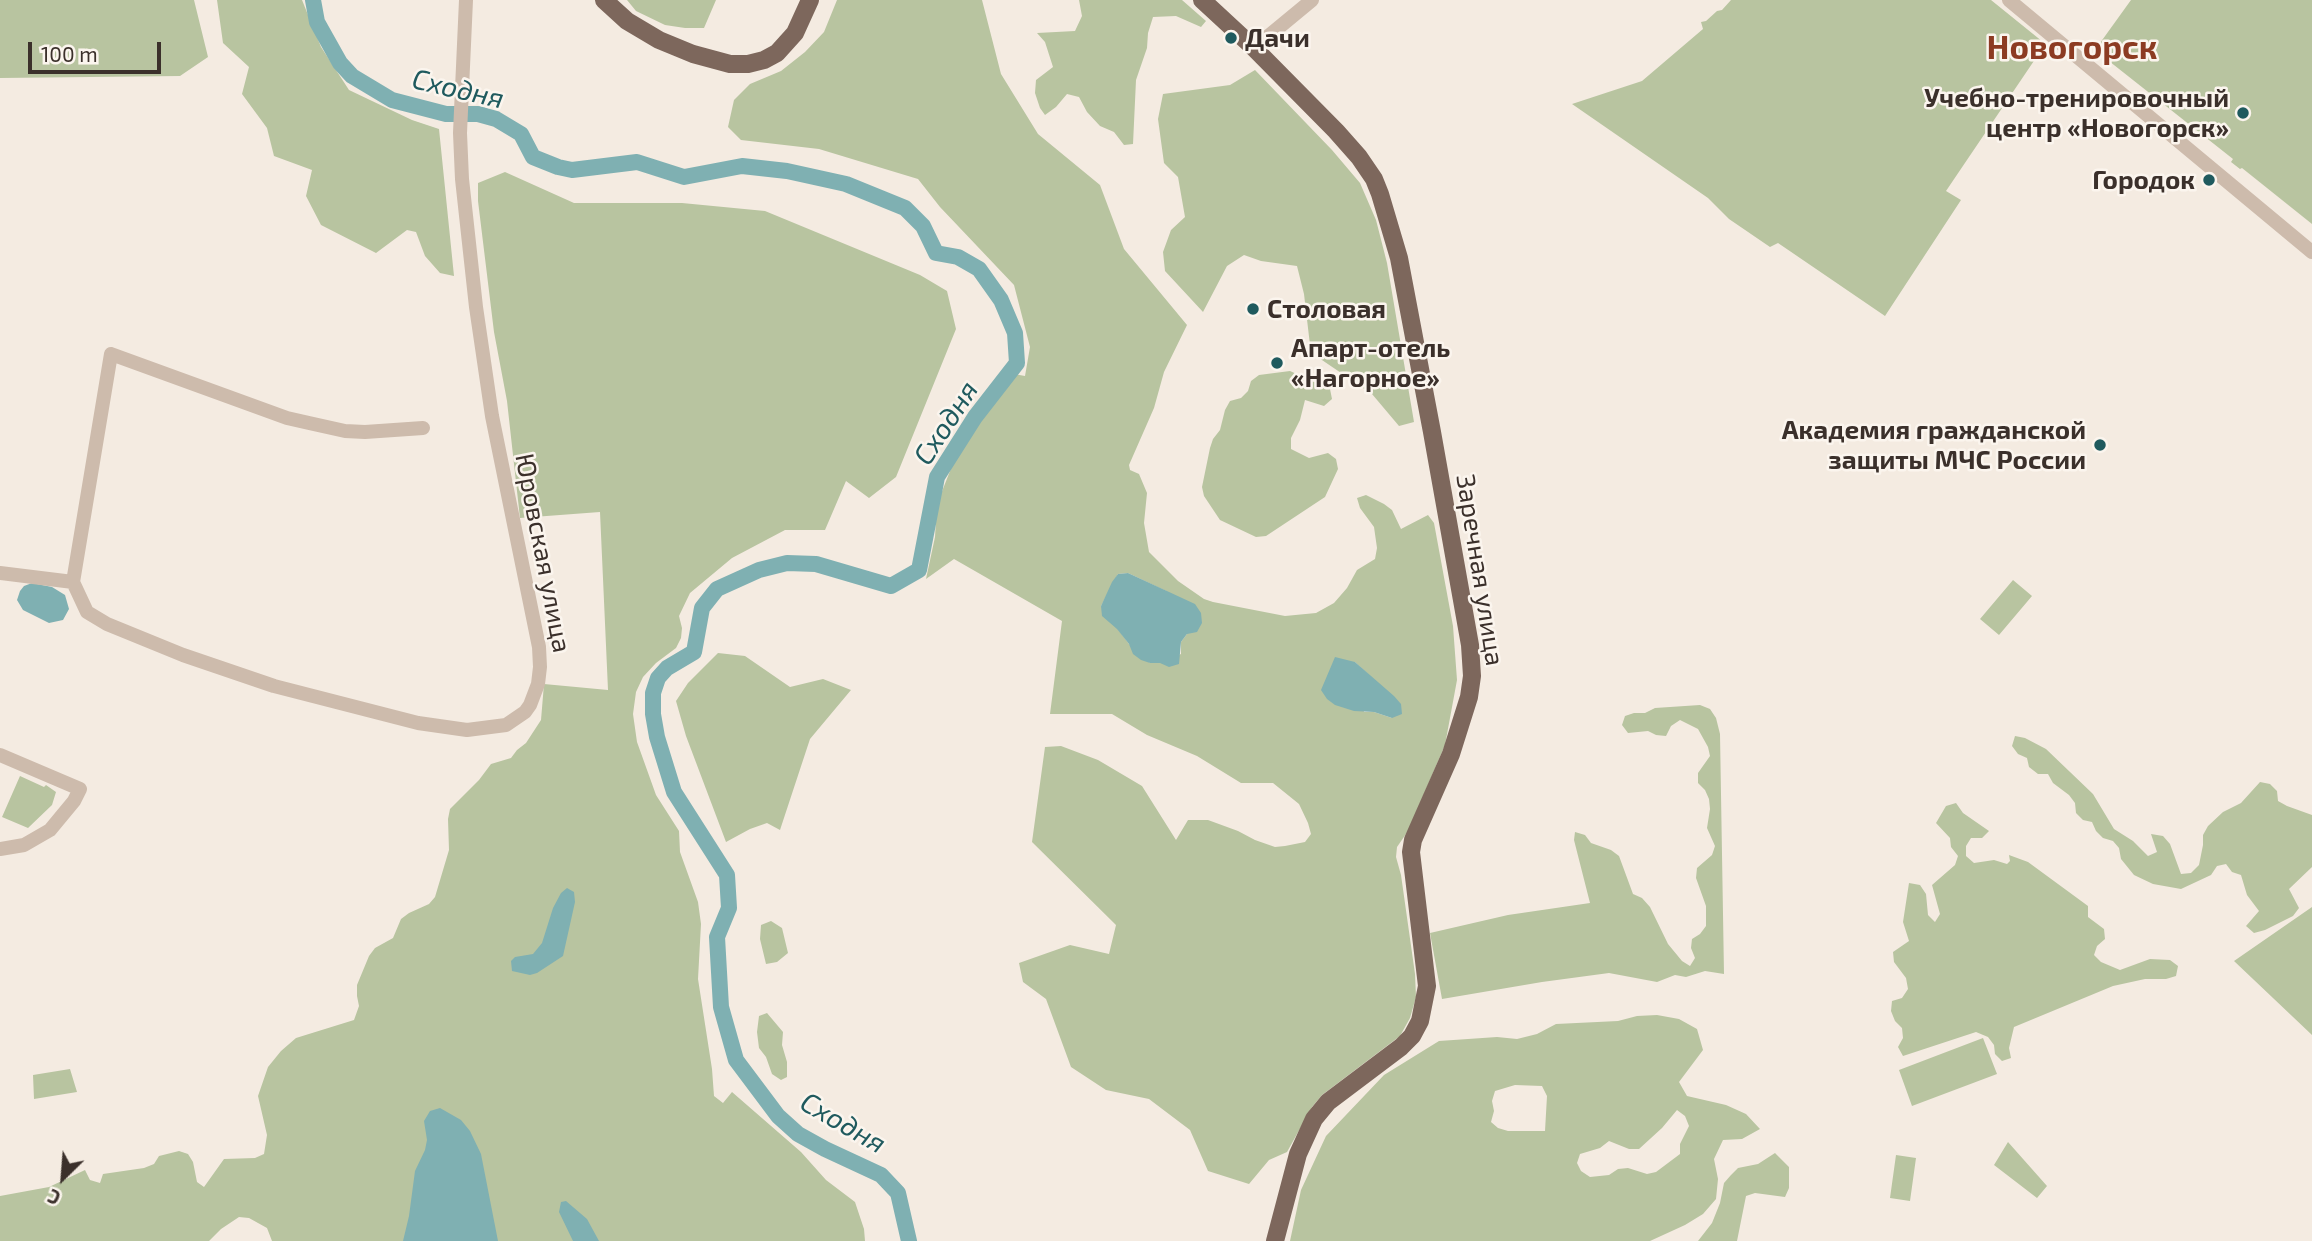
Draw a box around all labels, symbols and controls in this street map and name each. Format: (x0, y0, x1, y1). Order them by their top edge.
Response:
place label: Дачи (1245, 22, 1310, 54)
scale bar (32, 28, 164, 72)
district label: Новогорск (1986, 28, 2158, 68)
marker: Дачи (1223, 30, 1239, 46)
text: 100 m (41, 41, 98, 66)
water label: Сходня (409, 62, 507, 116)
place label: Учебно-тренировочный центр «Новогорск» (1924, 82, 2229, 144)
marker: Учебно-тренировочный центр «Новогорск» (2235, 105, 2251, 121)
place label: Городок (2092, 164, 2195, 196)
marker: Городок (2201, 172, 2217, 188)
place label: Столовая (1267, 293, 1386, 325)
marker: Столовая (1245, 301, 1261, 317)
place label: Апарт-отель «Нагорное» (1291, 332, 1450, 394)
marker: Апарт-отель «Нагорное» (1269, 355, 1285, 371)
water label: Сходня (907, 375, 985, 471)
place label: Академия гражданской защиты МЧС России (1782, 414, 2086, 476)
marker: Академия гражданской защиты МЧС России (2092, 437, 2108, 453)
street label: Юровская улица (508, 451, 578, 655)
street label: Заречная улица (1449, 472, 1511, 668)
water label: Сходня (794, 1085, 892, 1161)
north arrow (28, 1143, 98, 1213)
text: С (44, 1185, 64, 1210)

